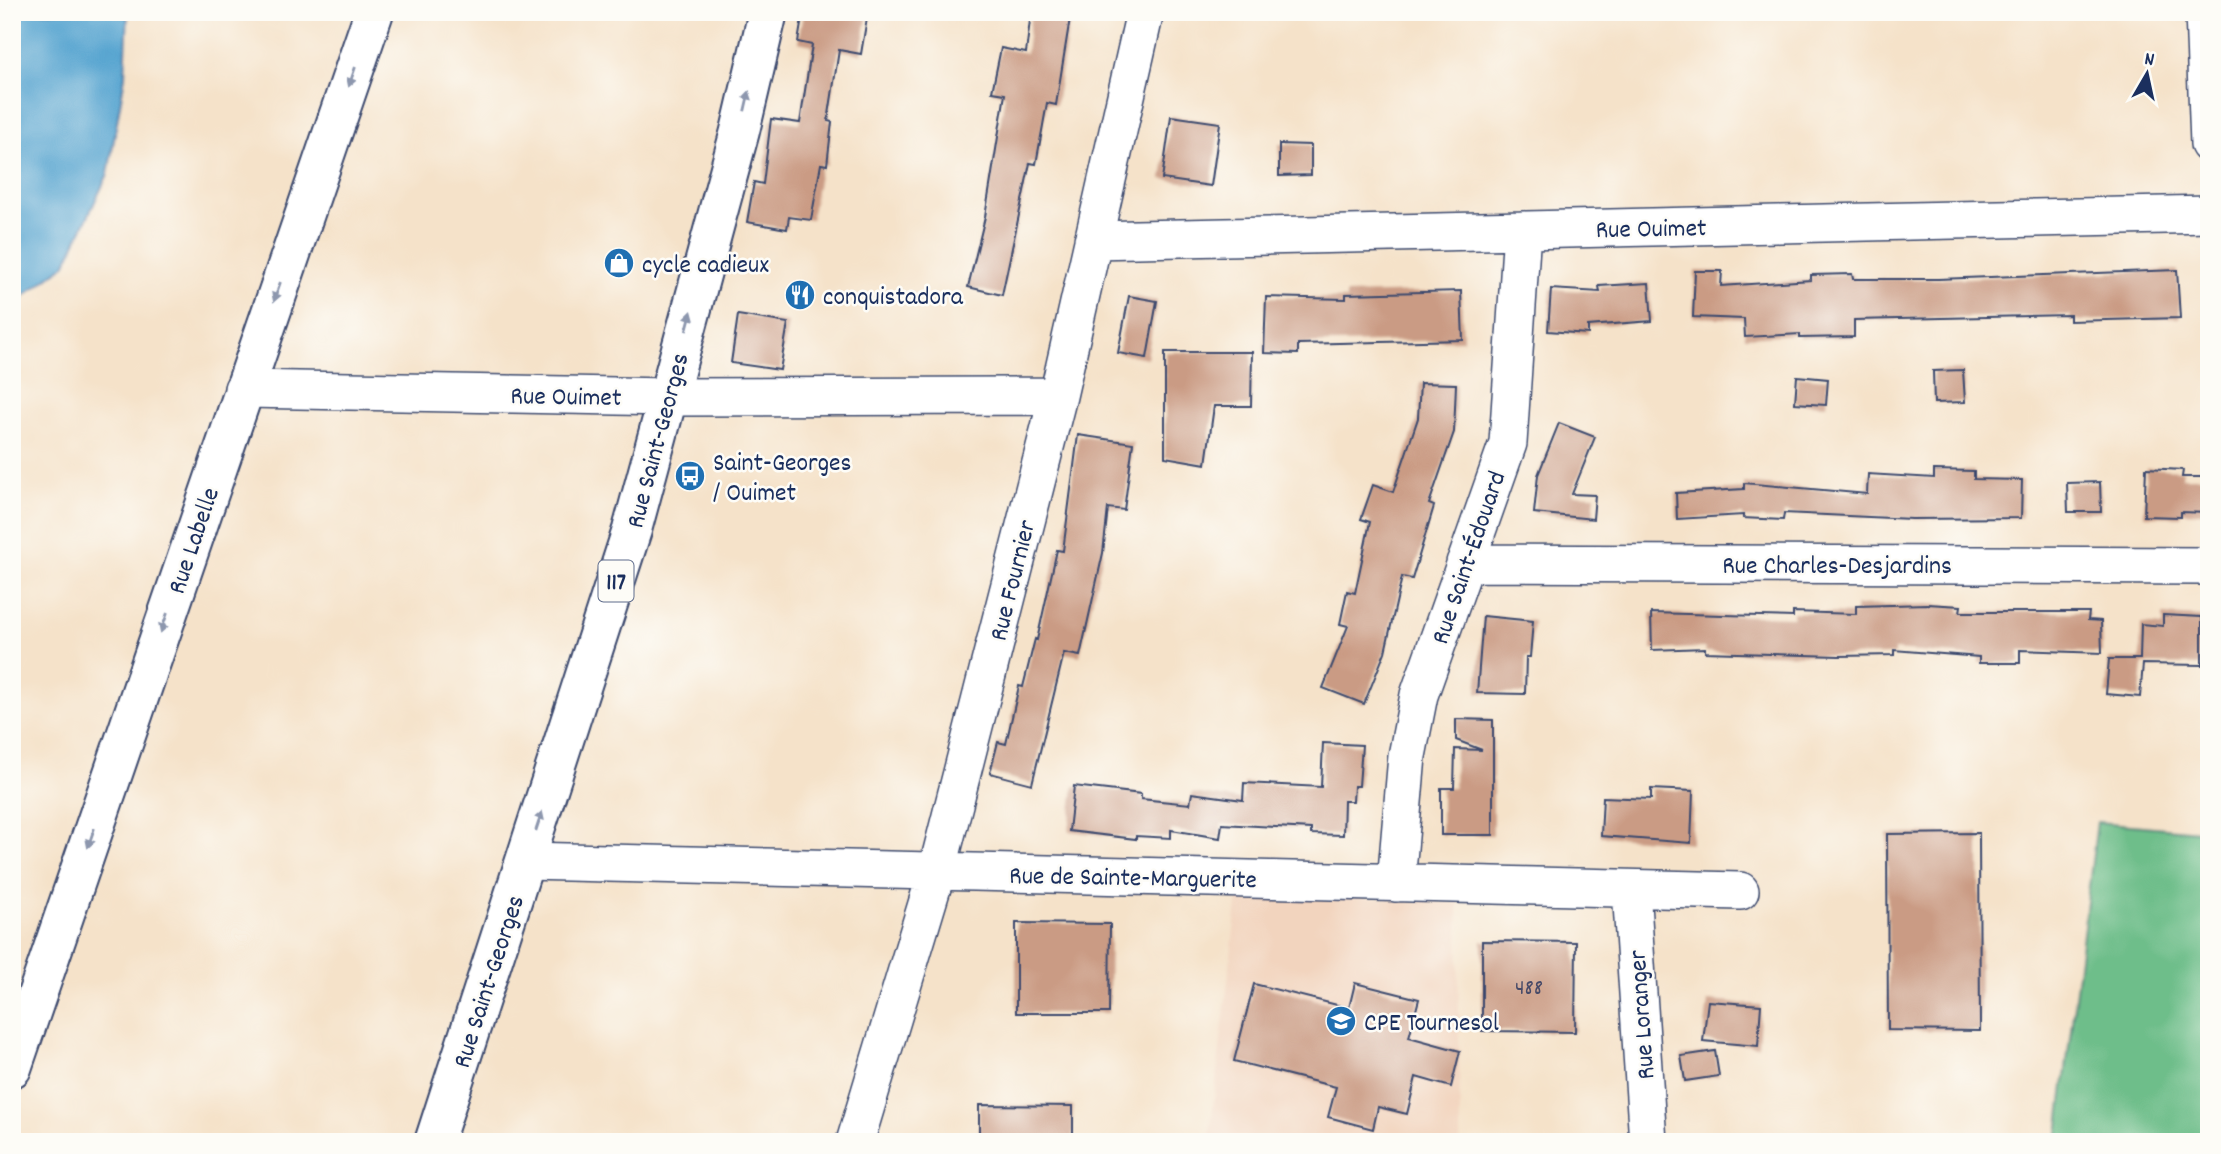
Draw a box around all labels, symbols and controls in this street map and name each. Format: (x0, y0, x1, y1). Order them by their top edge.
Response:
north arrow (2112, 38, 2182, 108)
text: N (2142, 47, 2156, 75)
one-way arrow (346, 66, 357, 87)
one-way arrow (742, 90, 753, 112)
street label: Rue Ouimet (1595, 211, 1707, 250)
shop icon: cycle cadieux (602, 246, 636, 280)
place label: cycle cadieux (642, 248, 769, 285)
restaurant icon: conquistadora (783, 278, 817, 312)
place label: conquistadora (823, 280, 964, 317)
one-way arrow (271, 281, 282, 302)
one-way arrow (684, 310, 694, 331)
street label: Rue Saint-Georges (618, 349, 701, 533)
street label: Rue Ouimet (510, 379, 622, 418)
place label: Saint-Georges / Ouimet (713, 446, 851, 513)
bus stop icon: Saint-Georges / Ouimet (673, 459, 707, 493)
street label: Rue Saint-Édouard (1423, 467, 1517, 650)
street label: Rue Labelle (160, 483, 231, 599)
street label: Rue Fournier (982, 516, 1047, 645)
street label: Rue Charles-Desjardins (1722, 549, 1952, 586)
road number: 117 (598, 560, 634, 602)
one-way arrow (158, 612, 169, 633)
one-way arrow (534, 810, 545, 831)
one-way arrow (85, 828, 95, 849)
street label: Rue de Sainte-Marguerite (1009, 859, 1257, 900)
street label: Rue Saint-Georges (445, 891, 536, 1073)
street label: Rue Loranger (1620, 948, 1666, 1081)
house number: 488 (1515, 973, 1543, 1006)
school or university icon: CPE Tournesol (1324, 1004, 1358, 1038)
place label: CPE Tournesol (1364, 1006, 1499, 1043)

